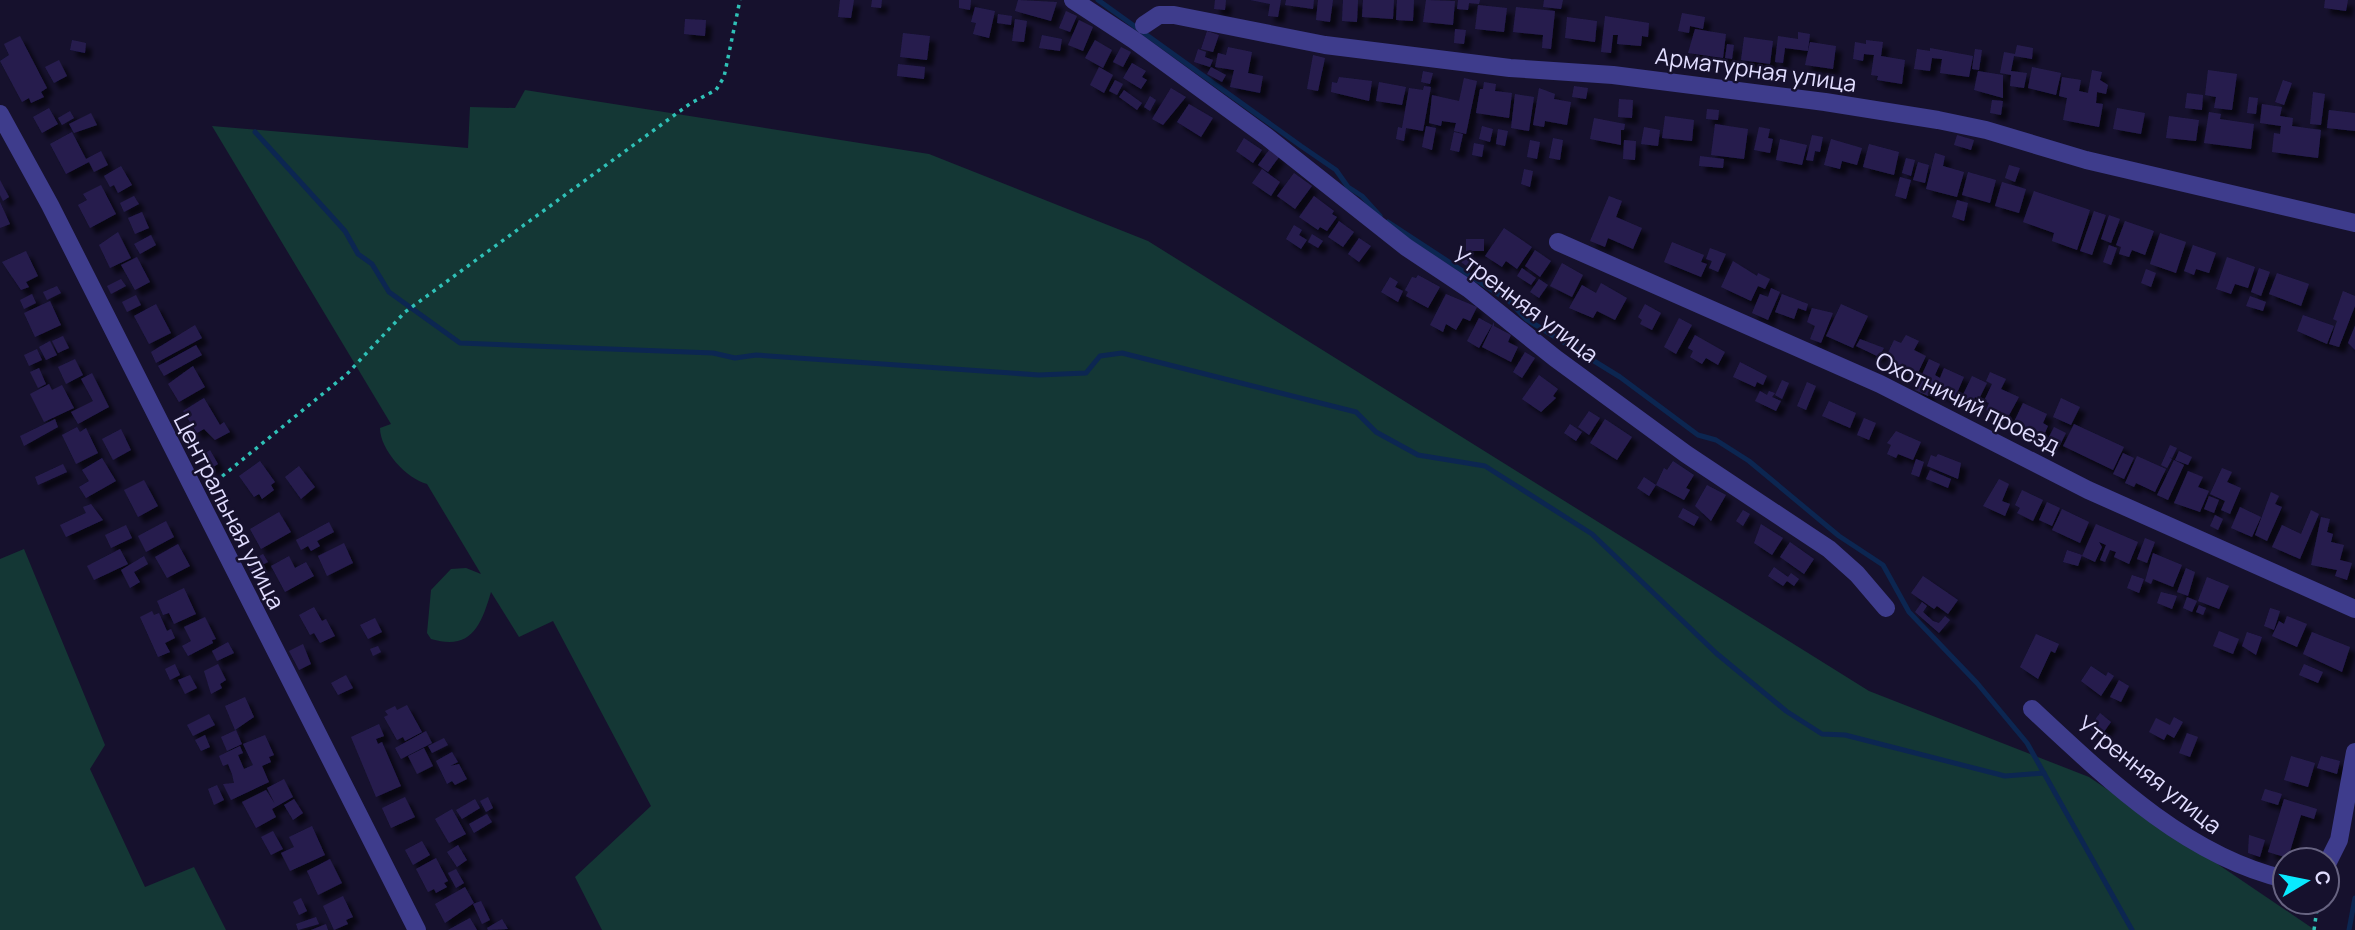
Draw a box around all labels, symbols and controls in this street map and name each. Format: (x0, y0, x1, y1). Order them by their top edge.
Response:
street label: Арматурная улица (1653, 39, 1859, 99)
street label: Утренняя улица (1446, 238, 1606, 370)
street label: Охотничий проезд (1870, 343, 2066, 461)
street label: Центральная улица (167, 408, 293, 614)
street label: Утренняя улица (2071, 707, 2229, 841)
north arrow (2271, 846, 2341, 916)
text: С (2309, 869, 2337, 887)

